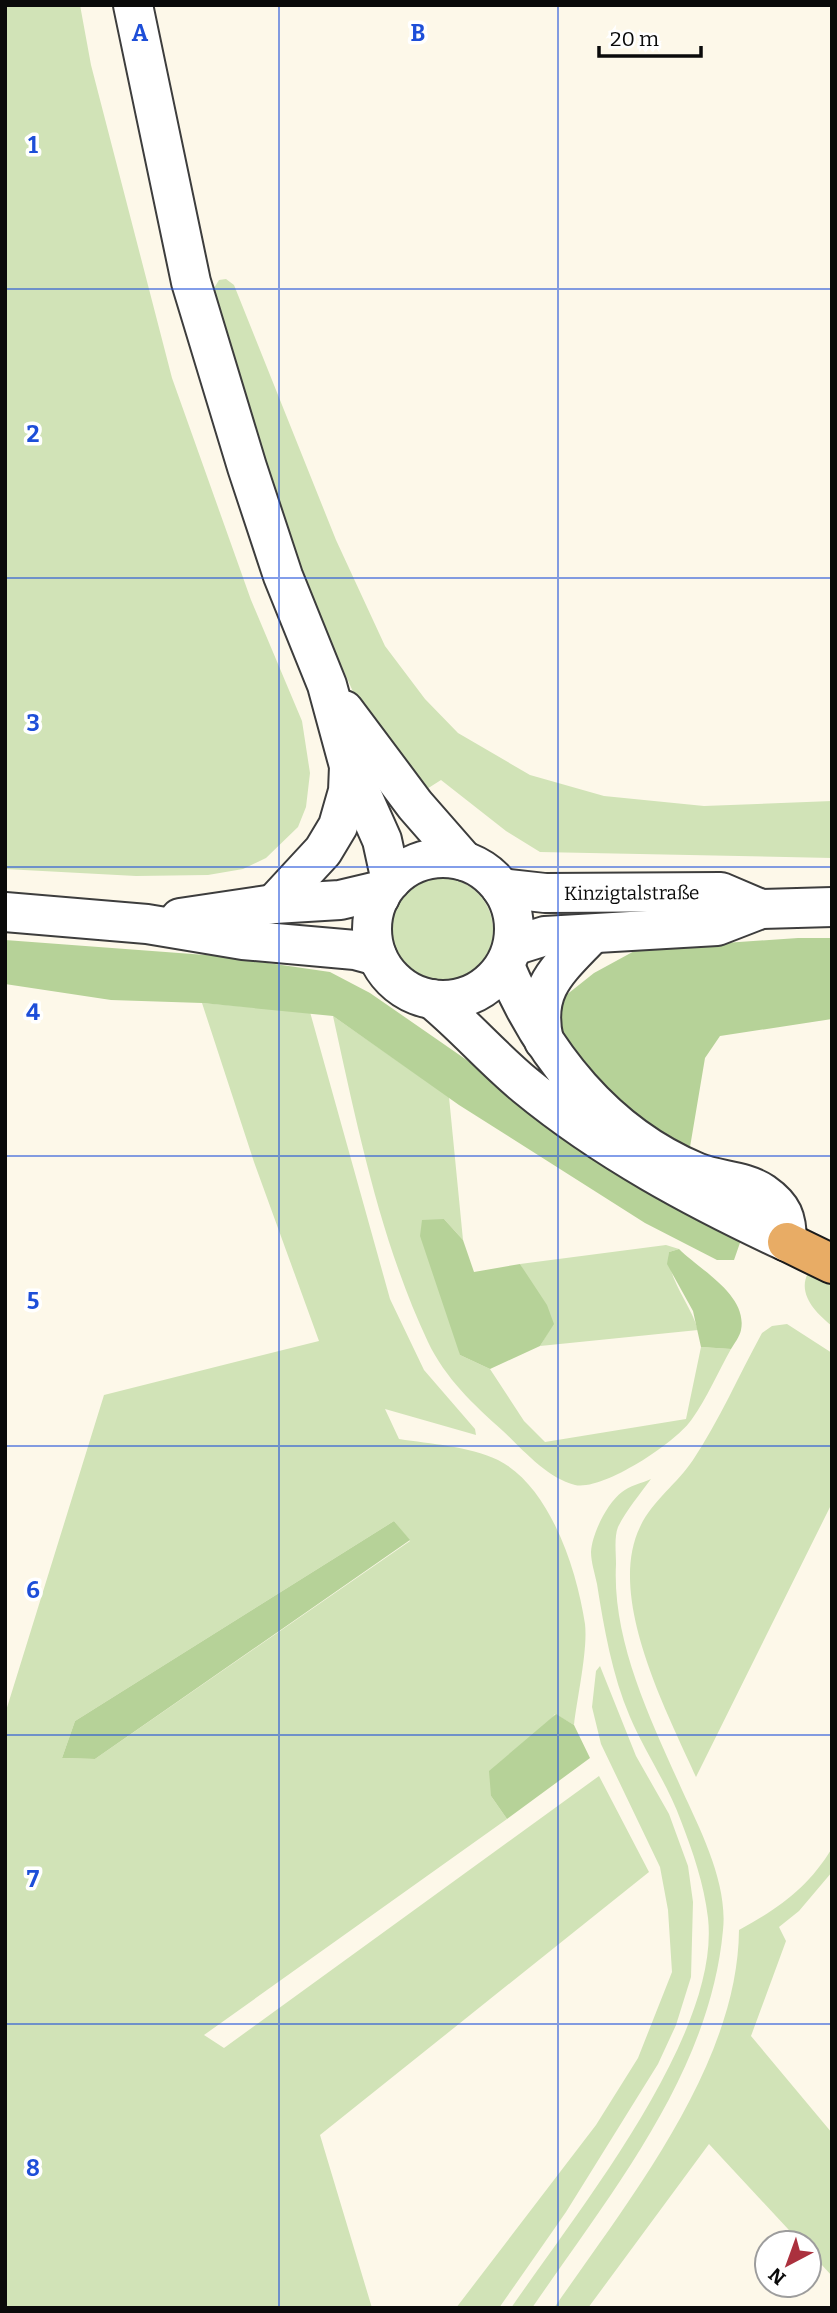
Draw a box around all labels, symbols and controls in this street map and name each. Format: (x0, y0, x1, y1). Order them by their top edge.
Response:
scale bar (599, 14, 700, 58)
text: A (132, 19, 149, 47)
text: B (411, 19, 425, 47)
text: 20 m (610, 26, 659, 52)
text: 1 (28, 131, 38, 159)
text: 2 (27, 420, 40, 448)
text: 3 (26, 709, 40, 737)
street label: Kinzigtalstraße (564, 881, 700, 905)
text: 4 (26, 998, 40, 1026)
text: 5 (27, 1287, 39, 1315)
text: 6 (26, 1576, 40, 1604)
text: 7 (27, 1865, 40, 1893)
text: 8 (26, 2154, 40, 2182)
north arrow (753, 2229, 823, 2299)
text: N (764, 2263, 790, 2290)

